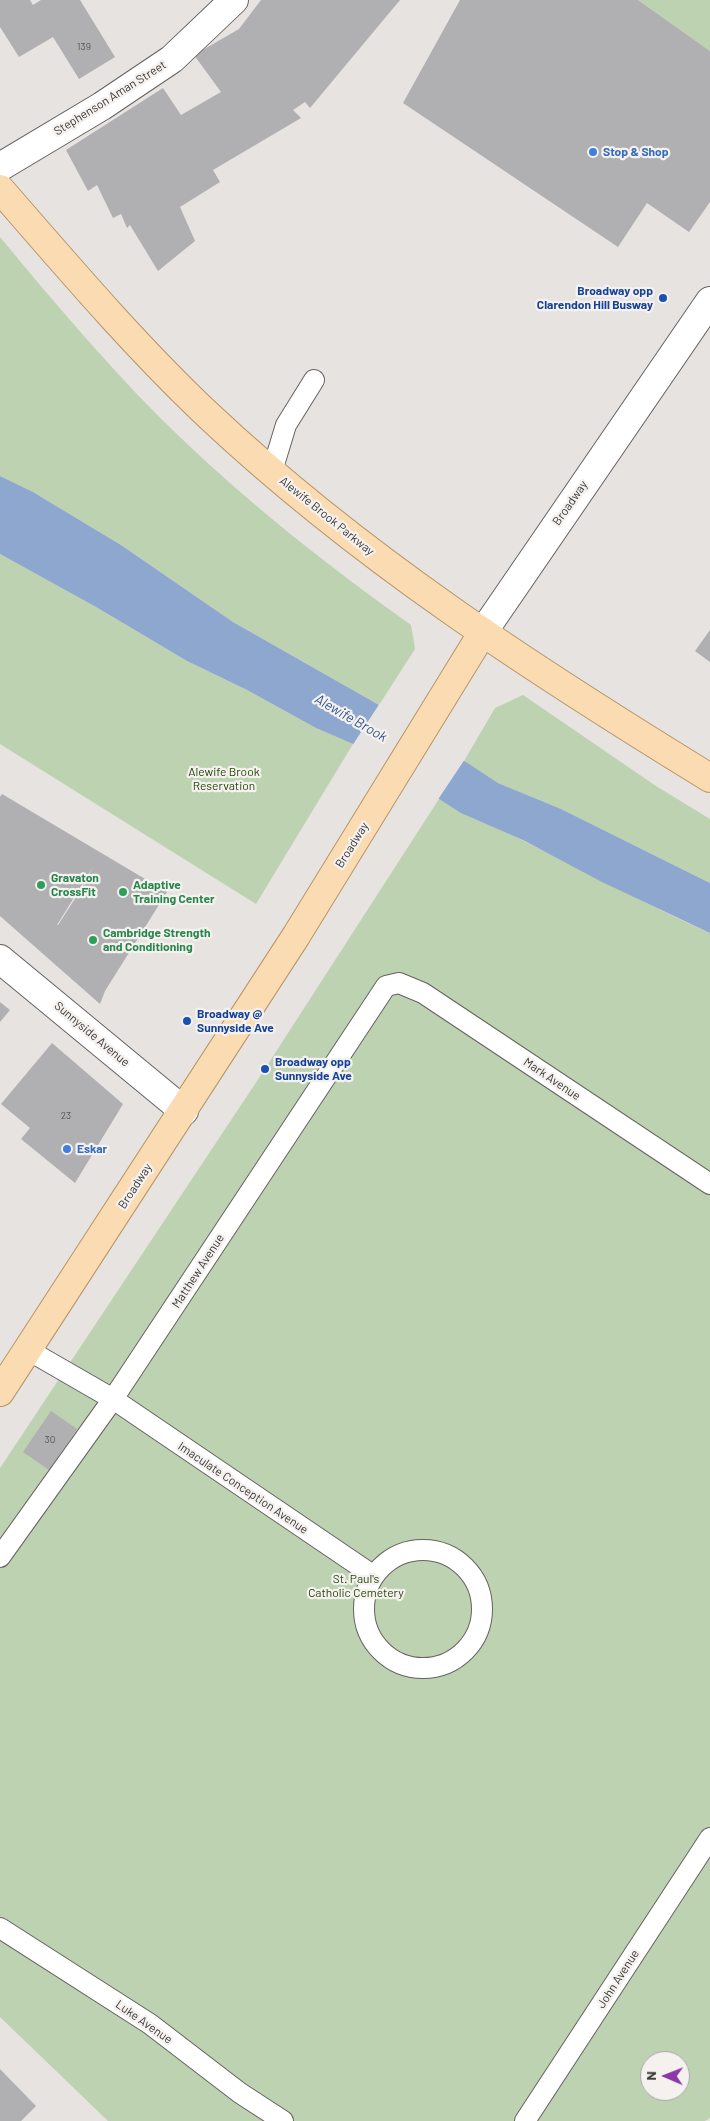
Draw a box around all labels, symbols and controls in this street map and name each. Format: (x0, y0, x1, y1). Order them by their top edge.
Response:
house number: 139 (77, 41, 91, 53)
street label: Stephenson Aman Street (51, 58, 169, 138)
place label: Stop & Shop (603, 145, 669, 159)
marker: Stop & Shop (587, 146, 599, 158)
place label: Broadway opp Clarendon Hill Busway (537, 284, 653, 312)
marker: Broadway opp Clarendon Hill Busway (657, 292, 669, 304)
street label: Alewife Brook Parkway (277, 473, 377, 559)
street label: Broadway (549, 478, 591, 528)
water label: Alewife Brook (312, 691, 390, 745)
park label: Alewife Brook Reservation (188, 765, 260, 793)
street label: Broadway (332, 819, 372, 871)
place label: Gravaton CrossFit (51, 871, 99, 899)
place label: Adaptive Training Center (133, 878, 215, 906)
marker: Gravaton CrossFit (35, 879, 47, 891)
marker: Adaptive Training Center (117, 886, 129, 898)
place label: Cambridge Strength and Conditioning (103, 926, 211, 954)
marker: Cambridge Strength and Conditioning (87, 934, 99, 946)
street label: Sunnyside Avenue (51, 998, 133, 1070)
place label: Broadway @ Sunnyside Ave (197, 1007, 274, 1035)
marker: Broadway @ Sunnyside Ave (181, 1015, 193, 1027)
place label: Broadway opp Sunnyside Ave (275, 1055, 352, 1083)
street label: Mark Avenue (521, 1055, 583, 1103)
marker: Broadway opp Sunnyside Ave (259, 1063, 271, 1075)
house number: 23 (61, 1110, 71, 1122)
place label: Eskar (77, 1142, 107, 1156)
marker: Eskar (61, 1143, 73, 1155)
street label: Broadway (115, 1161, 155, 1211)
street label: Matthew Avenue (169, 1231, 227, 1311)
house number: 30 (45, 1434, 55, 1446)
street label: Imaculate Conception Avenue (175, 1439, 311, 1537)
park label: St. Paul's Catholic Cemetery (308, 1572, 404, 1600)
street label: John Avenue (594, 1947, 642, 2011)
street label: Luke Avenue (113, 1997, 175, 2047)
north arrow (640, 2051, 690, 2101)
text: N (642, 2071, 659, 2081)

